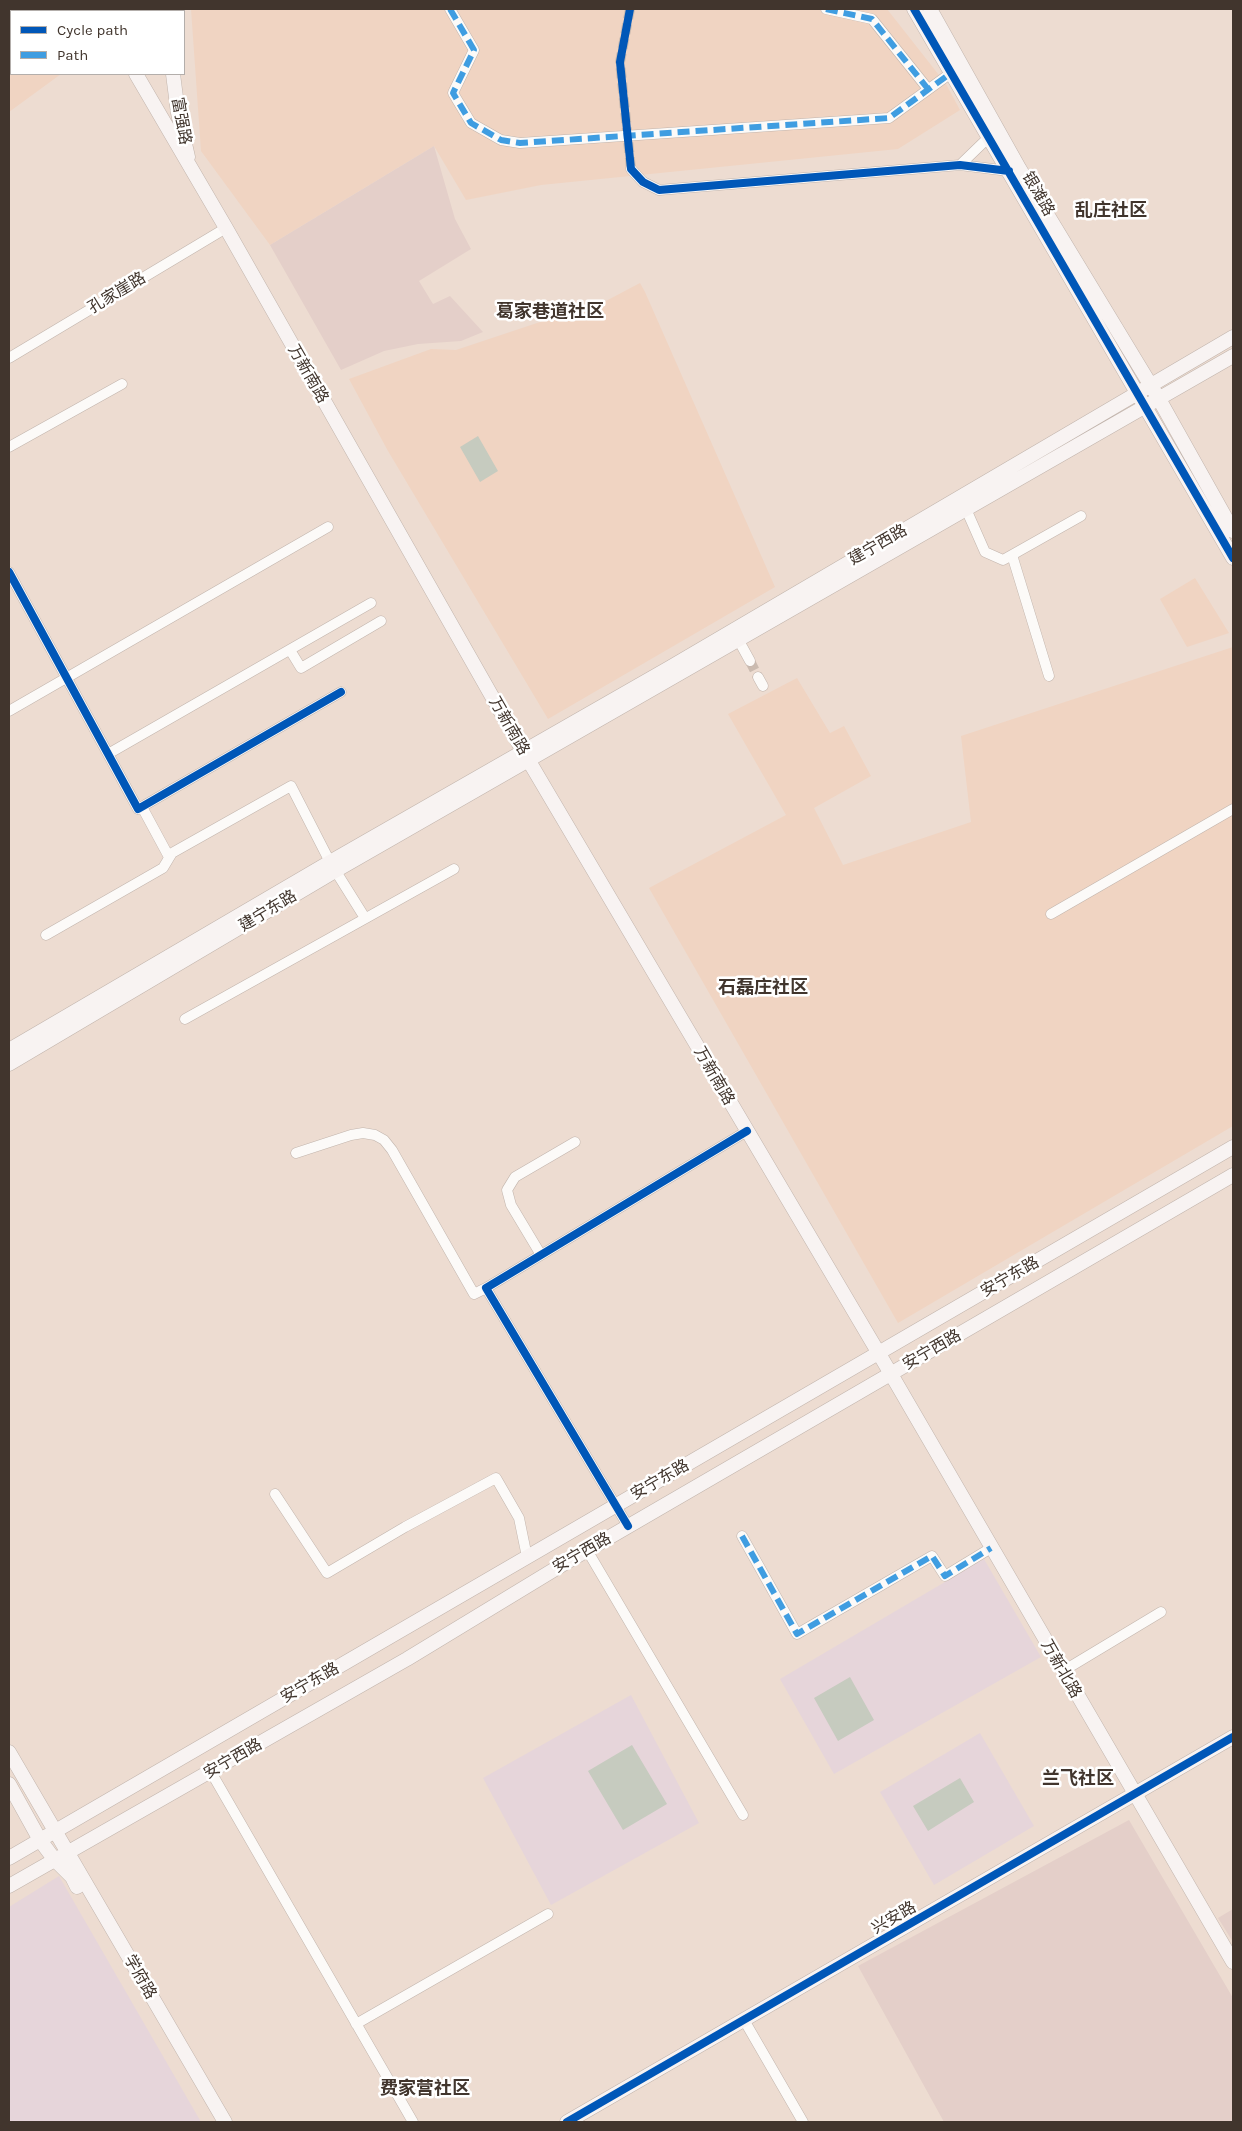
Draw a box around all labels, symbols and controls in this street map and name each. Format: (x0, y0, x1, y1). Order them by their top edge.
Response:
legend (10, 10, 185, 75)
text: Cycle path (57, 21, 128, 39)
text: Path (57, 46, 88, 64)
street label: 富强路 (167, 96, 195, 146)
street label: 银滩路 (1018, 168, 1058, 220)
district label: 乱庄社区 (1075, 200, 1147, 222)
street label: 孔家崖路 (85, 268, 149, 318)
district label: 葛家巷道社区 (496, 301, 604, 323)
street label: 万新南路 (284, 341, 332, 407)
street label: 建宁西路 (845, 521, 911, 569)
street label: 万新南路 (485, 693, 533, 759)
street label: 建宁东路 (236, 886, 300, 936)
district label: 石磊庄社区 (718, 977, 808, 999)
street label: 万新南路 (690, 1043, 738, 1109)
street label: 安宁东路 (977, 1253, 1043, 1301)
street label: 安宁西路 (899, 1326, 965, 1374)
street label: 安宁东路 (627, 1456, 693, 1504)
street label: 安宁西路 (549, 1529, 615, 1577)
street label: 万新北路 (1037, 1636, 1085, 1702)
street label: 安宁东路 (277, 1659, 343, 1707)
street label: 安宁西路 (200, 1735, 266, 1783)
district label: 兰飞社区 (1042, 1768, 1114, 1790)
street label: 兴安路 (868, 1898, 920, 1938)
street label: 学府路 (120, 1951, 160, 2003)
district label: 费家营社区 (380, 2078, 470, 2100)

